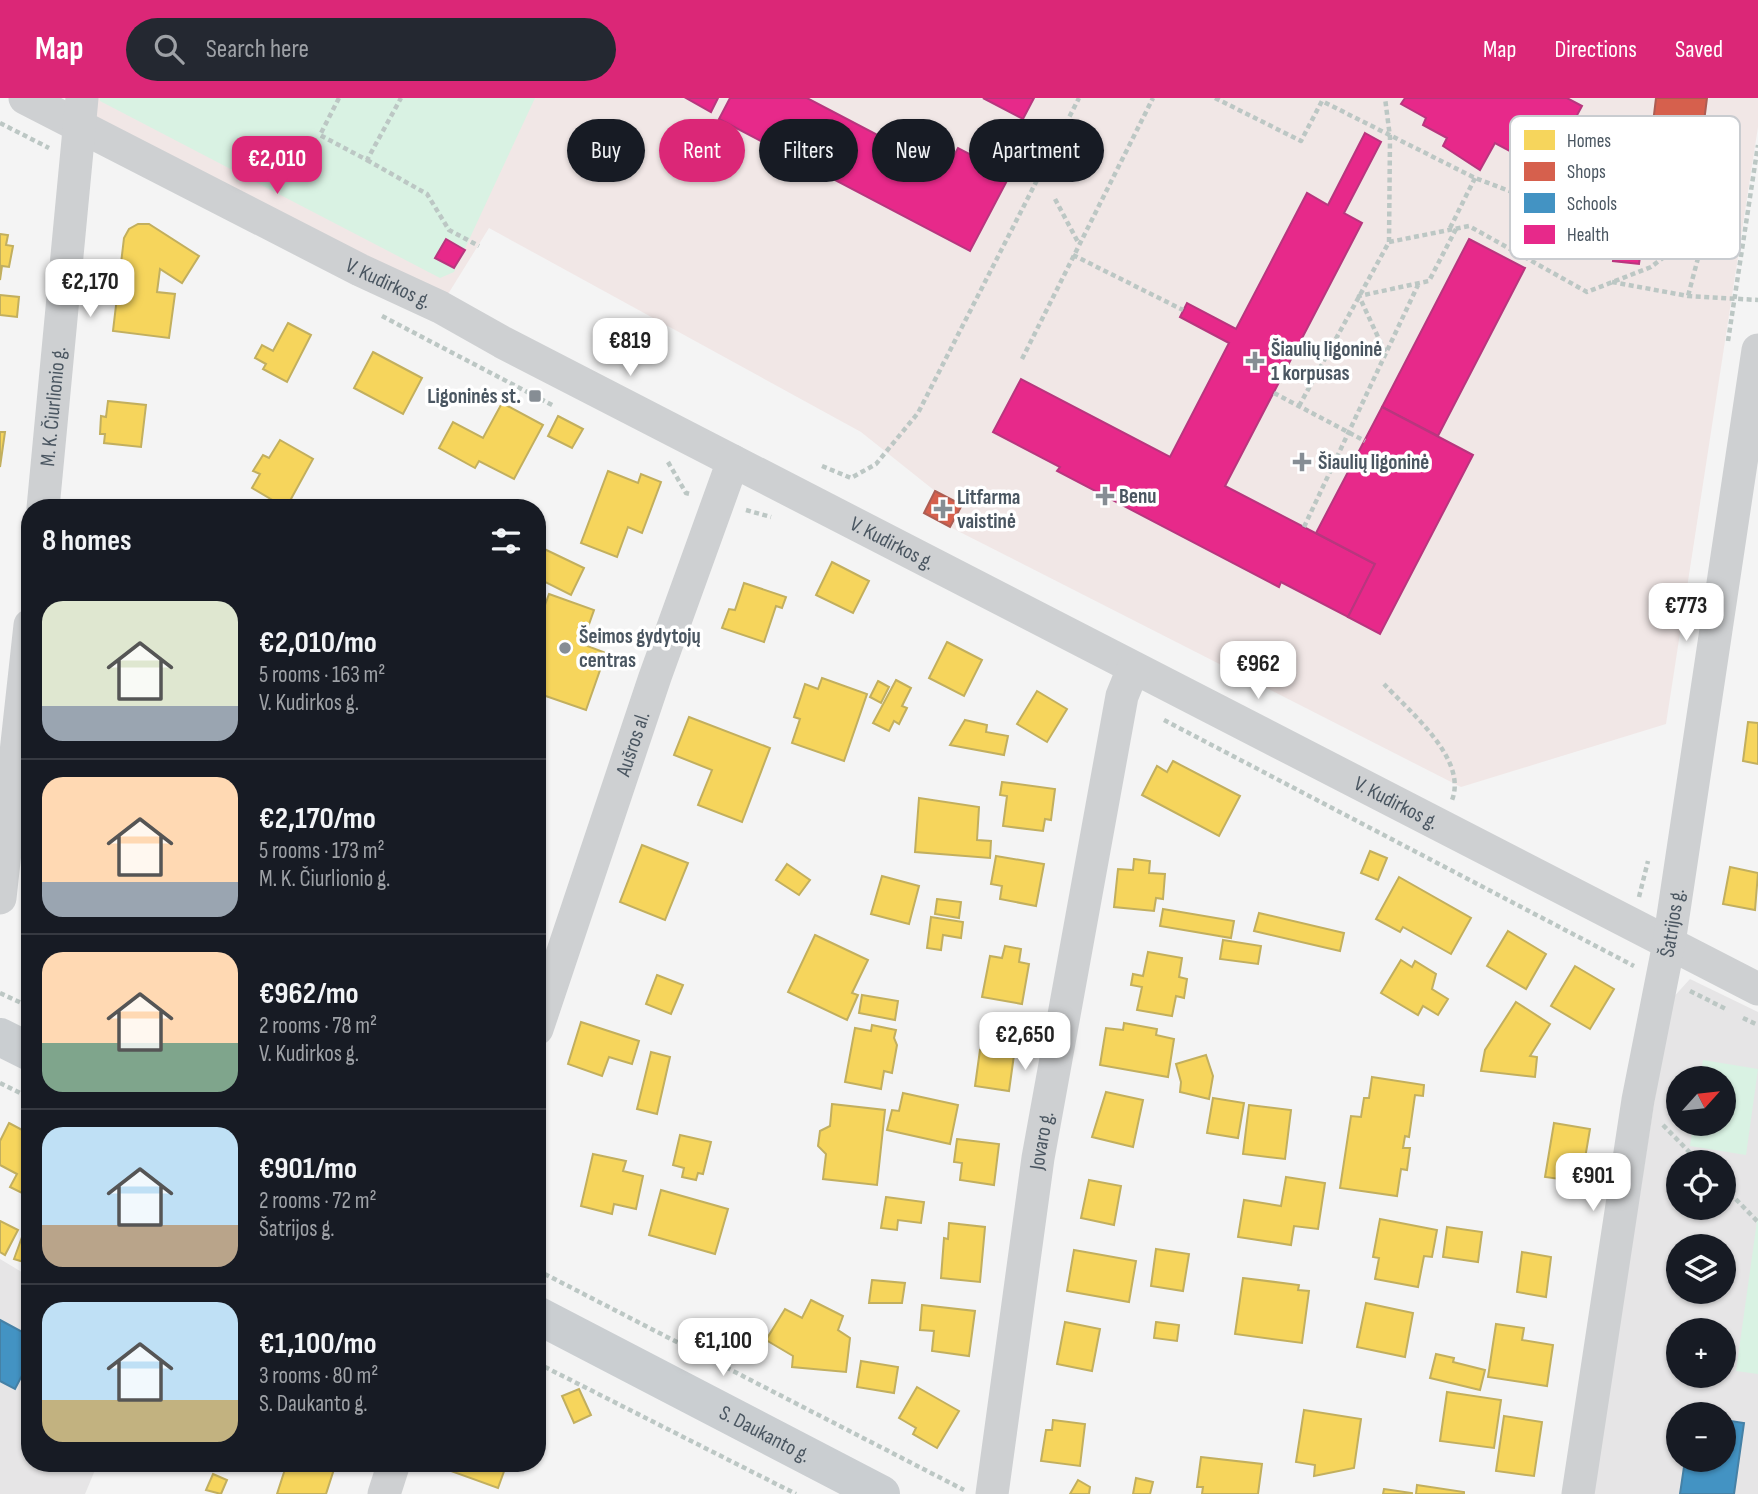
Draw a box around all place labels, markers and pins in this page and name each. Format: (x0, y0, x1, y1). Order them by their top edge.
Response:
pin: €2,010 (220, 136, 334, 196)
pin: €2,170 (33, 260, 147, 319)
pin: €819 (589, 318, 671, 378)
place label: Šiaulių ligoninė 1 korpusas (1271, 337, 1382, 386)
marker: Šiaulių ligoninė 1 korpusas (1245, 351, 1265, 371)
place label: Ligoninės st. (427, 384, 521, 409)
marker: Ligoninės st. (527, 388, 543, 404)
place label: Šiaulių ligoninė (1318, 450, 1429, 475)
marker: Šiaulių ligoninė (1292, 452, 1312, 472)
place label: Benu (1119, 484, 1156, 509)
place label: Litfarma vaistinė (957, 485, 1020, 534)
marker: Benu (1097, 488, 1113, 504)
marker: Litfarma vaistinė (935, 501, 951, 517)
pin: €773 (1645, 584, 1727, 643)
place label: Šeimos gydytojų centras (579, 624, 701, 673)
marker: Šeimos gydytojų centras (557, 640, 573, 656)
pin: €962 (1217, 642, 1299, 701)
pin: €2,650 (968, 1012, 1082, 1072)
pin: €901 (1552, 1154, 1634, 1213)
pin: €1,100 (666, 1318, 780, 1378)

